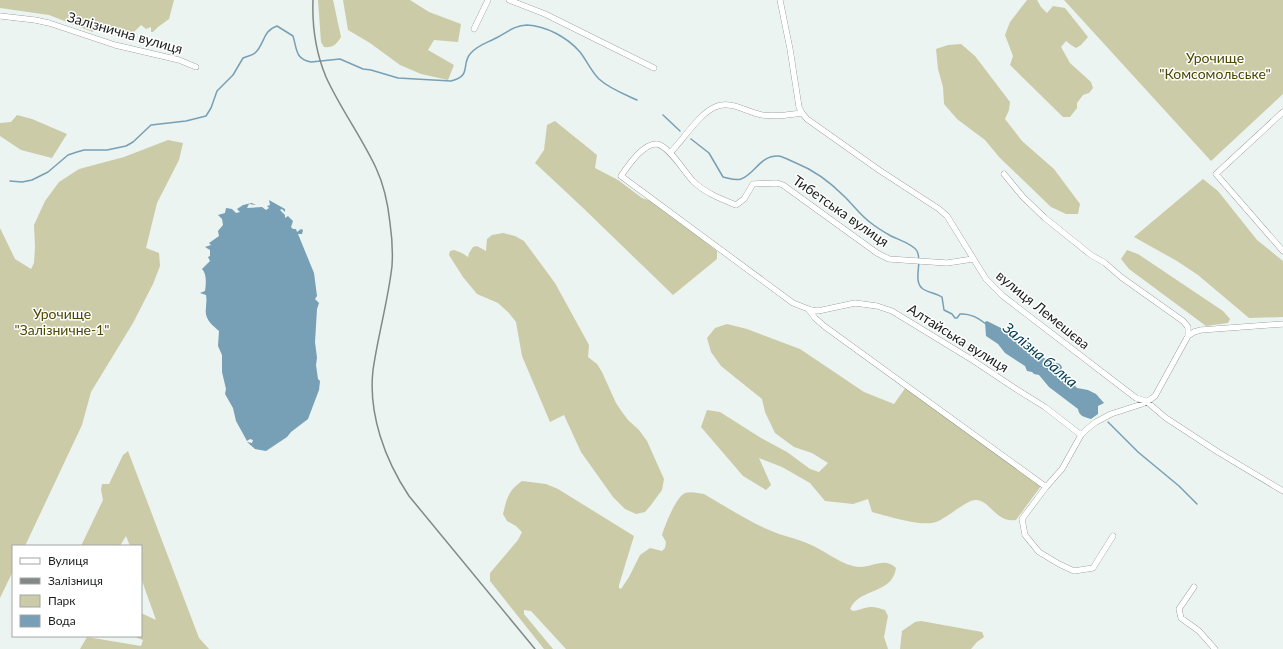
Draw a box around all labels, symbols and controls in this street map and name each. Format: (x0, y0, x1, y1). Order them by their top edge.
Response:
street label: Залізнична вулиця (65, 8, 185, 57)
park label: Урочище "Комсомольське" (1159, 49, 1271, 82)
street label: Тибетська вулиця (790, 171, 893, 250)
street label: вулиця Лемешєва (993, 267, 1094, 353)
street label: Алтайська вулиця (905, 300, 1012, 375)
park label: Урочище "Залізничне-1" (15, 305, 109, 338)
water label: Залізна балка (999, 317, 1082, 391)
legend (12, 545, 142, 637)
text: Вулиця (48, 553, 88, 568)
text: Залізниця (48, 573, 103, 588)
text: Парк (48, 593, 76, 608)
text: Вода (48, 613, 76, 628)

